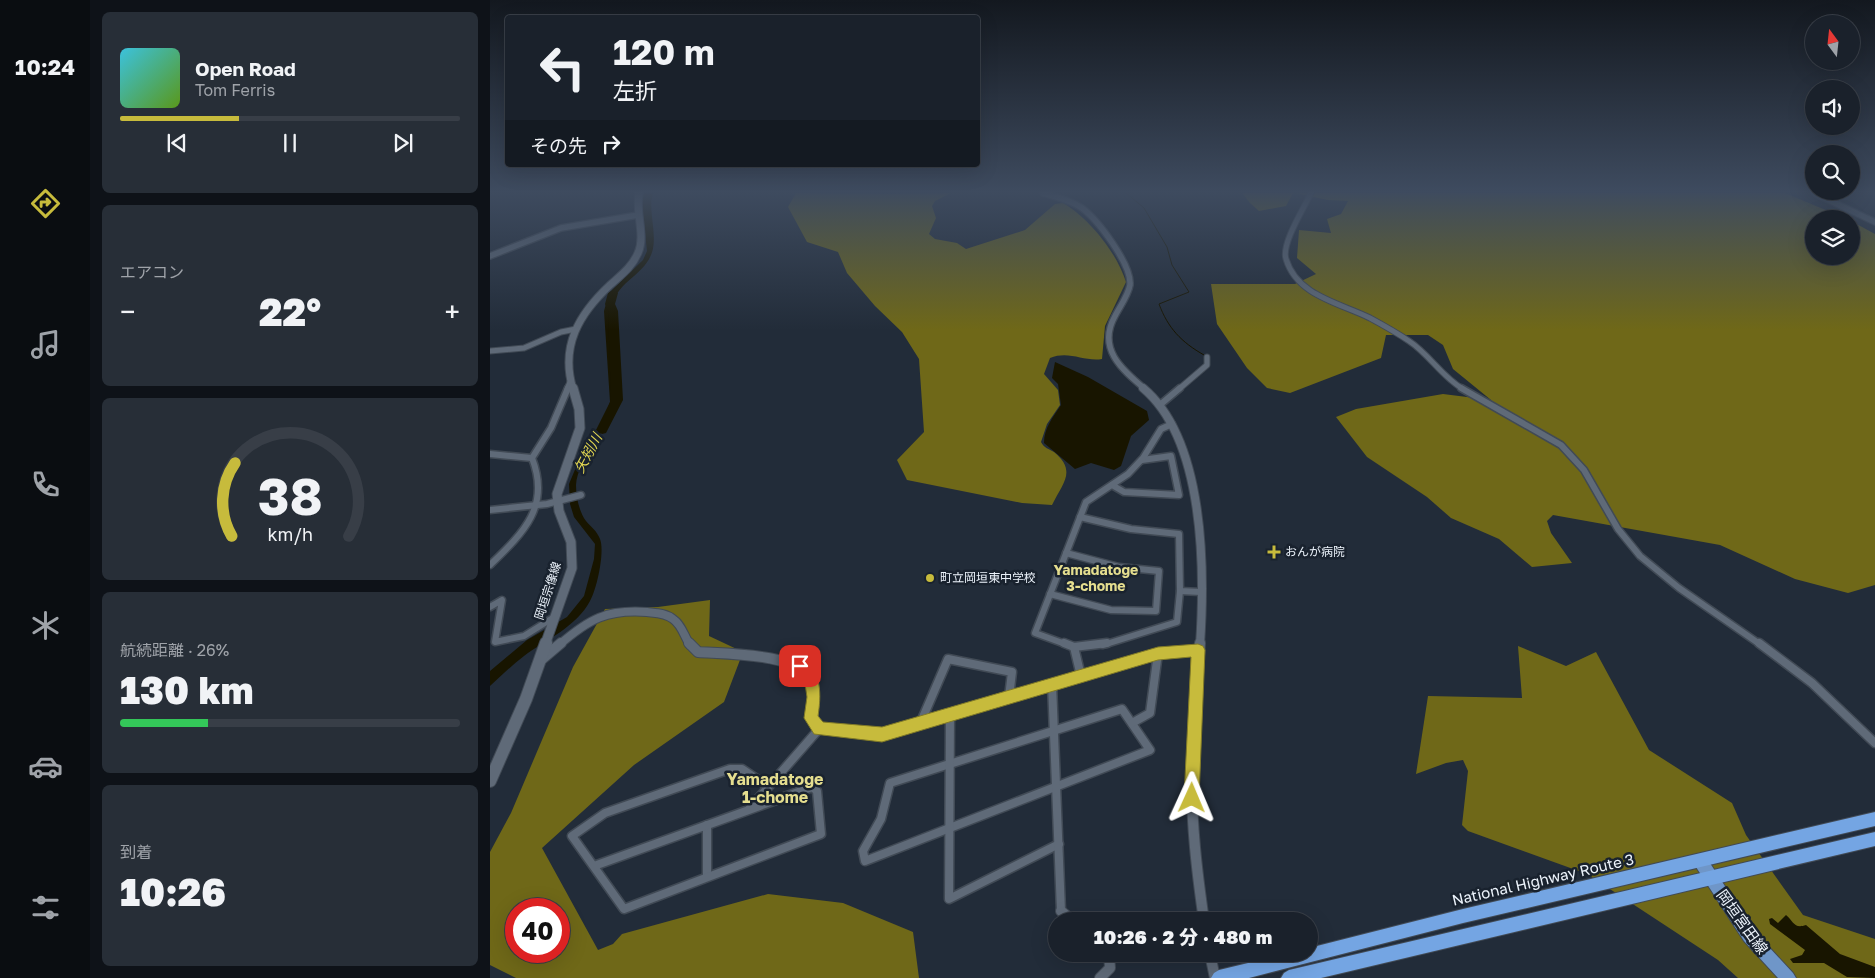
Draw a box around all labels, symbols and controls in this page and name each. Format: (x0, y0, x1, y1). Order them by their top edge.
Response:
north arrow (1805, 15, 1860, 70)
map controls (1805, 15, 1860, 265)
text: 120 m (613, 31, 715, 73)
icon: left (530, 35, 595, 100)
text: 10:24 (15, 53, 75, 80)
text: Open Road (195, 57, 296, 80)
text: 左折 (613, 77, 657, 104)
text: Tom Ferris (195, 80, 275, 100)
button: sound (1805, 80, 1860, 135)
icon: previous (163, 129, 191, 157)
icon: pause (276, 129, 304, 157)
icon: next (389, 129, 417, 157)
icon: right (597, 130, 625, 158)
text: その先 (530, 134, 587, 157)
button: search (1805, 145, 1860, 200)
icon: directions (28, 186, 63, 221)
button: layers (1805, 210, 1860, 265)
text: エアコン (120, 262, 184, 282)
text: 22° (259, 289, 321, 334)
text: − (120, 295, 135, 328)
text: + (445, 295, 460, 328)
icon: music (28, 327, 63, 362)
water label: 矢矧川 (570, 428, 606, 475)
text: 38 (257, 464, 323, 526)
icon: phone (28, 467, 63, 502)
text: km/h (267, 523, 313, 545)
place label: おんが病院 (1285, 544, 1345, 559)
marker: おんが病院 (1267, 545, 1281, 559)
street label: 岡垣宗像線 (531, 560, 564, 622)
district label: Yamadatoge 3-chome (1054, 561, 1138, 594)
place label: 町立岡垣東中学校 (940, 570, 1036, 585)
marker: 町立岡垣東中学校 (924, 572, 936, 584)
icon: climate (28, 608, 63, 643)
text: 航続距離 · 26% (120, 640, 229, 660)
pin (779, 645, 821, 687)
icon: arrive (786, 652, 814, 680)
text: 130 km (120, 667, 254, 712)
icon: car (28, 749, 63, 784)
district label: Yamadatoge 1-chome (727, 769, 823, 807)
position arrow (1165, 771, 1217, 823)
text: 到着 (120, 842, 152, 862)
street label: National Highway Route 3 (1450, 849, 1636, 909)
text: 10:26 (120, 869, 226, 914)
street label: 岡垣宮田線 (1713, 886, 1772, 957)
icon: filters (28, 890, 63, 925)
speed limit sign: 40 (505, 898, 570, 963)
text: 10:26 · 2 分 · 480 m (1094, 925, 1272, 948)

